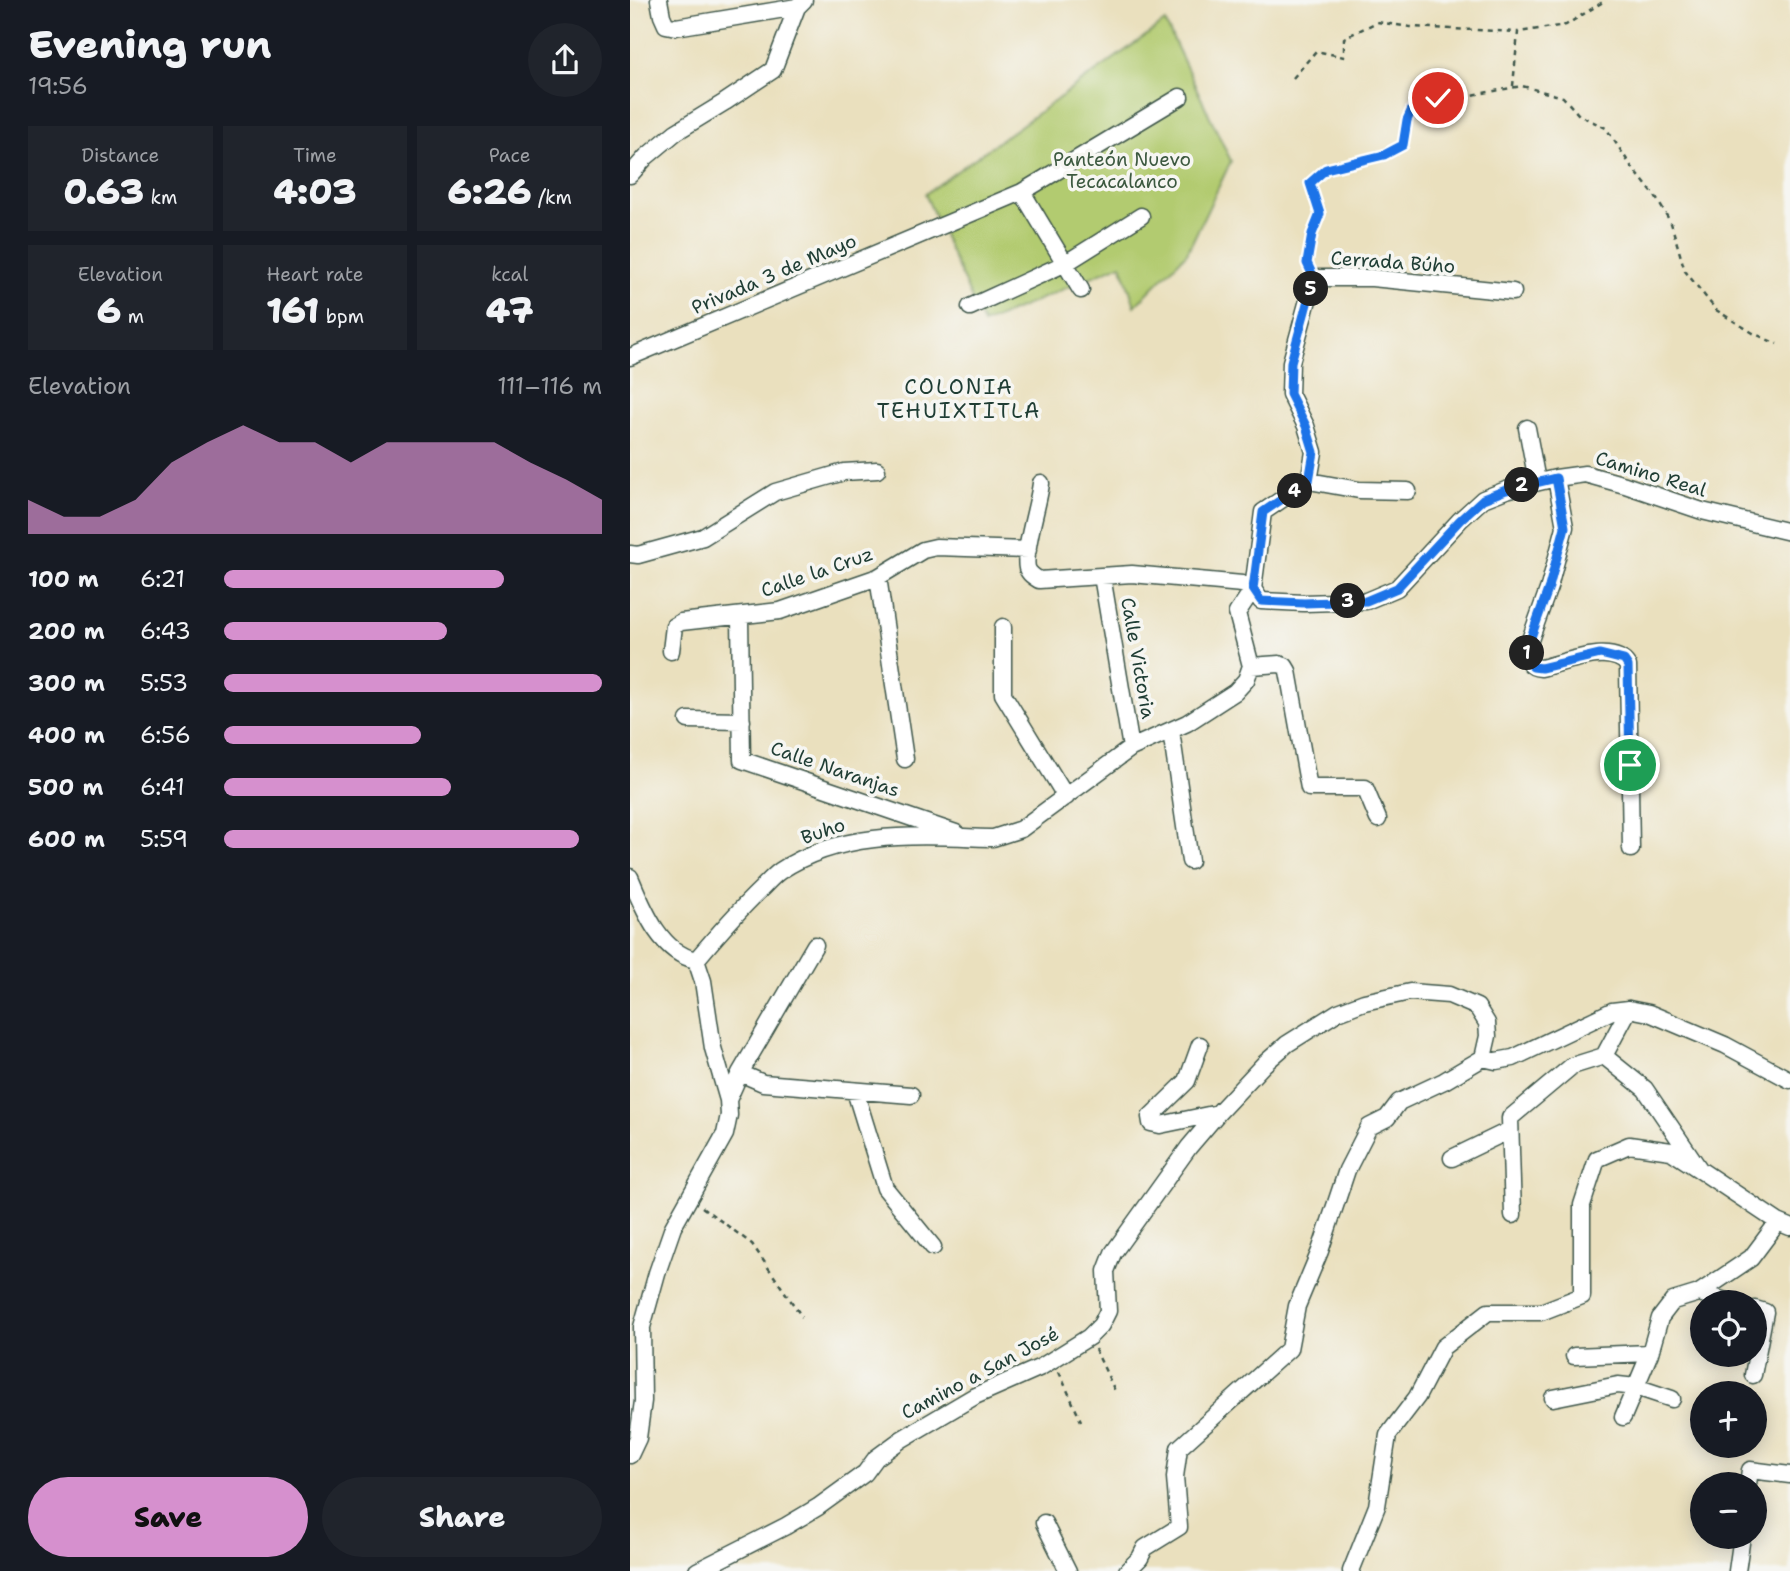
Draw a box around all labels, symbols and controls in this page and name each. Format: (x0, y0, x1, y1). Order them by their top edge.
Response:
text: Evening run (28, 19, 271, 70)
button: share (528, 23, 602, 97)
pin (1408, 68, 1468, 128)
text: 19:56 (28, 71, 88, 101)
icon: check (1419, 79, 1457, 117)
text: Distance (81, 143, 159, 168)
text: Time (293, 143, 337, 168)
text: Pace (489, 143, 531, 168)
park label: Panteón Nuevo Tecacalanco (1053, 147, 1191, 194)
text: 0.63 (63, 168, 144, 215)
text: 4:03 (273, 168, 357, 215)
text: 6:26 (447, 168, 531, 215)
text: km (144, 185, 177, 210)
text: /km (531, 185, 572, 210)
street label: Privada 3 de Mayo (688, 228, 860, 320)
street label: Cerrada Búho (1330, 245, 1456, 279)
text: Elevation (78, 262, 163, 287)
text: Heart rate (267, 262, 363, 287)
text: kcal (491, 262, 528, 287)
pin: 5 (1294, 272, 1328, 306)
text: 5 (1305, 276, 1316, 301)
text: 6 (97, 287, 121, 334)
text: 161 (266, 287, 319, 334)
text: 47 (486, 287, 534, 334)
text: m (121, 304, 144, 329)
text: bpm (319, 304, 364, 329)
text: Elevation (28, 371, 131, 401)
text: 111–116 m (497, 371, 602, 401)
district label: COLONIA TEHUIXTITLA (877, 373, 1041, 425)
street label: Camino Real (1592, 445, 1710, 503)
pin: 2 (1504, 468, 1540, 503)
text: 2 (1515, 472, 1528, 497)
pin: 4 (1278, 474, 1312, 508)
text: 4 (1288, 478, 1301, 503)
street label: Calle la Cruz (758, 541, 876, 603)
text: 100 m (28, 564, 99, 594)
text: 6:21 (140, 564, 185, 594)
pin: 3 (1330, 584, 1366, 618)
text: 3 (1341, 588, 1354, 613)
street label: Calle Victoria (1115, 595, 1161, 721)
text: 200 m (28, 616, 105, 646)
text: 6:43 (140, 616, 191, 646)
pin: 1 (1510, 636, 1544, 670)
text: 1 (1522, 640, 1531, 665)
text: 300 m (28, 668, 105, 698)
text: 5:53 (140, 668, 188, 698)
text: 400 m (28, 720, 105, 750)
text: 6:56 (140, 720, 191, 750)
street label: Calle Naranjas (767, 735, 903, 803)
pin (1600, 735, 1660, 795)
icon: arrive (1611, 746, 1649, 784)
text: 500 m (28, 772, 103, 802)
text: 6:41 (140, 772, 185, 802)
street label: Buho (798, 812, 848, 850)
text: 600 m (28, 824, 105, 854)
text: 5:59 (140, 824, 188, 854)
map controls (1690, 1290, 1767, 1549)
button: locate (1690, 1290, 1767, 1367)
street label: Camino a San José (897, 1321, 1063, 1425)
button: + (1690, 1381, 1767, 1458)
button: − (1690, 1472, 1767, 1549)
button: Save (28, 1477, 308, 1557)
button: Share (322, 1477, 602, 1557)

